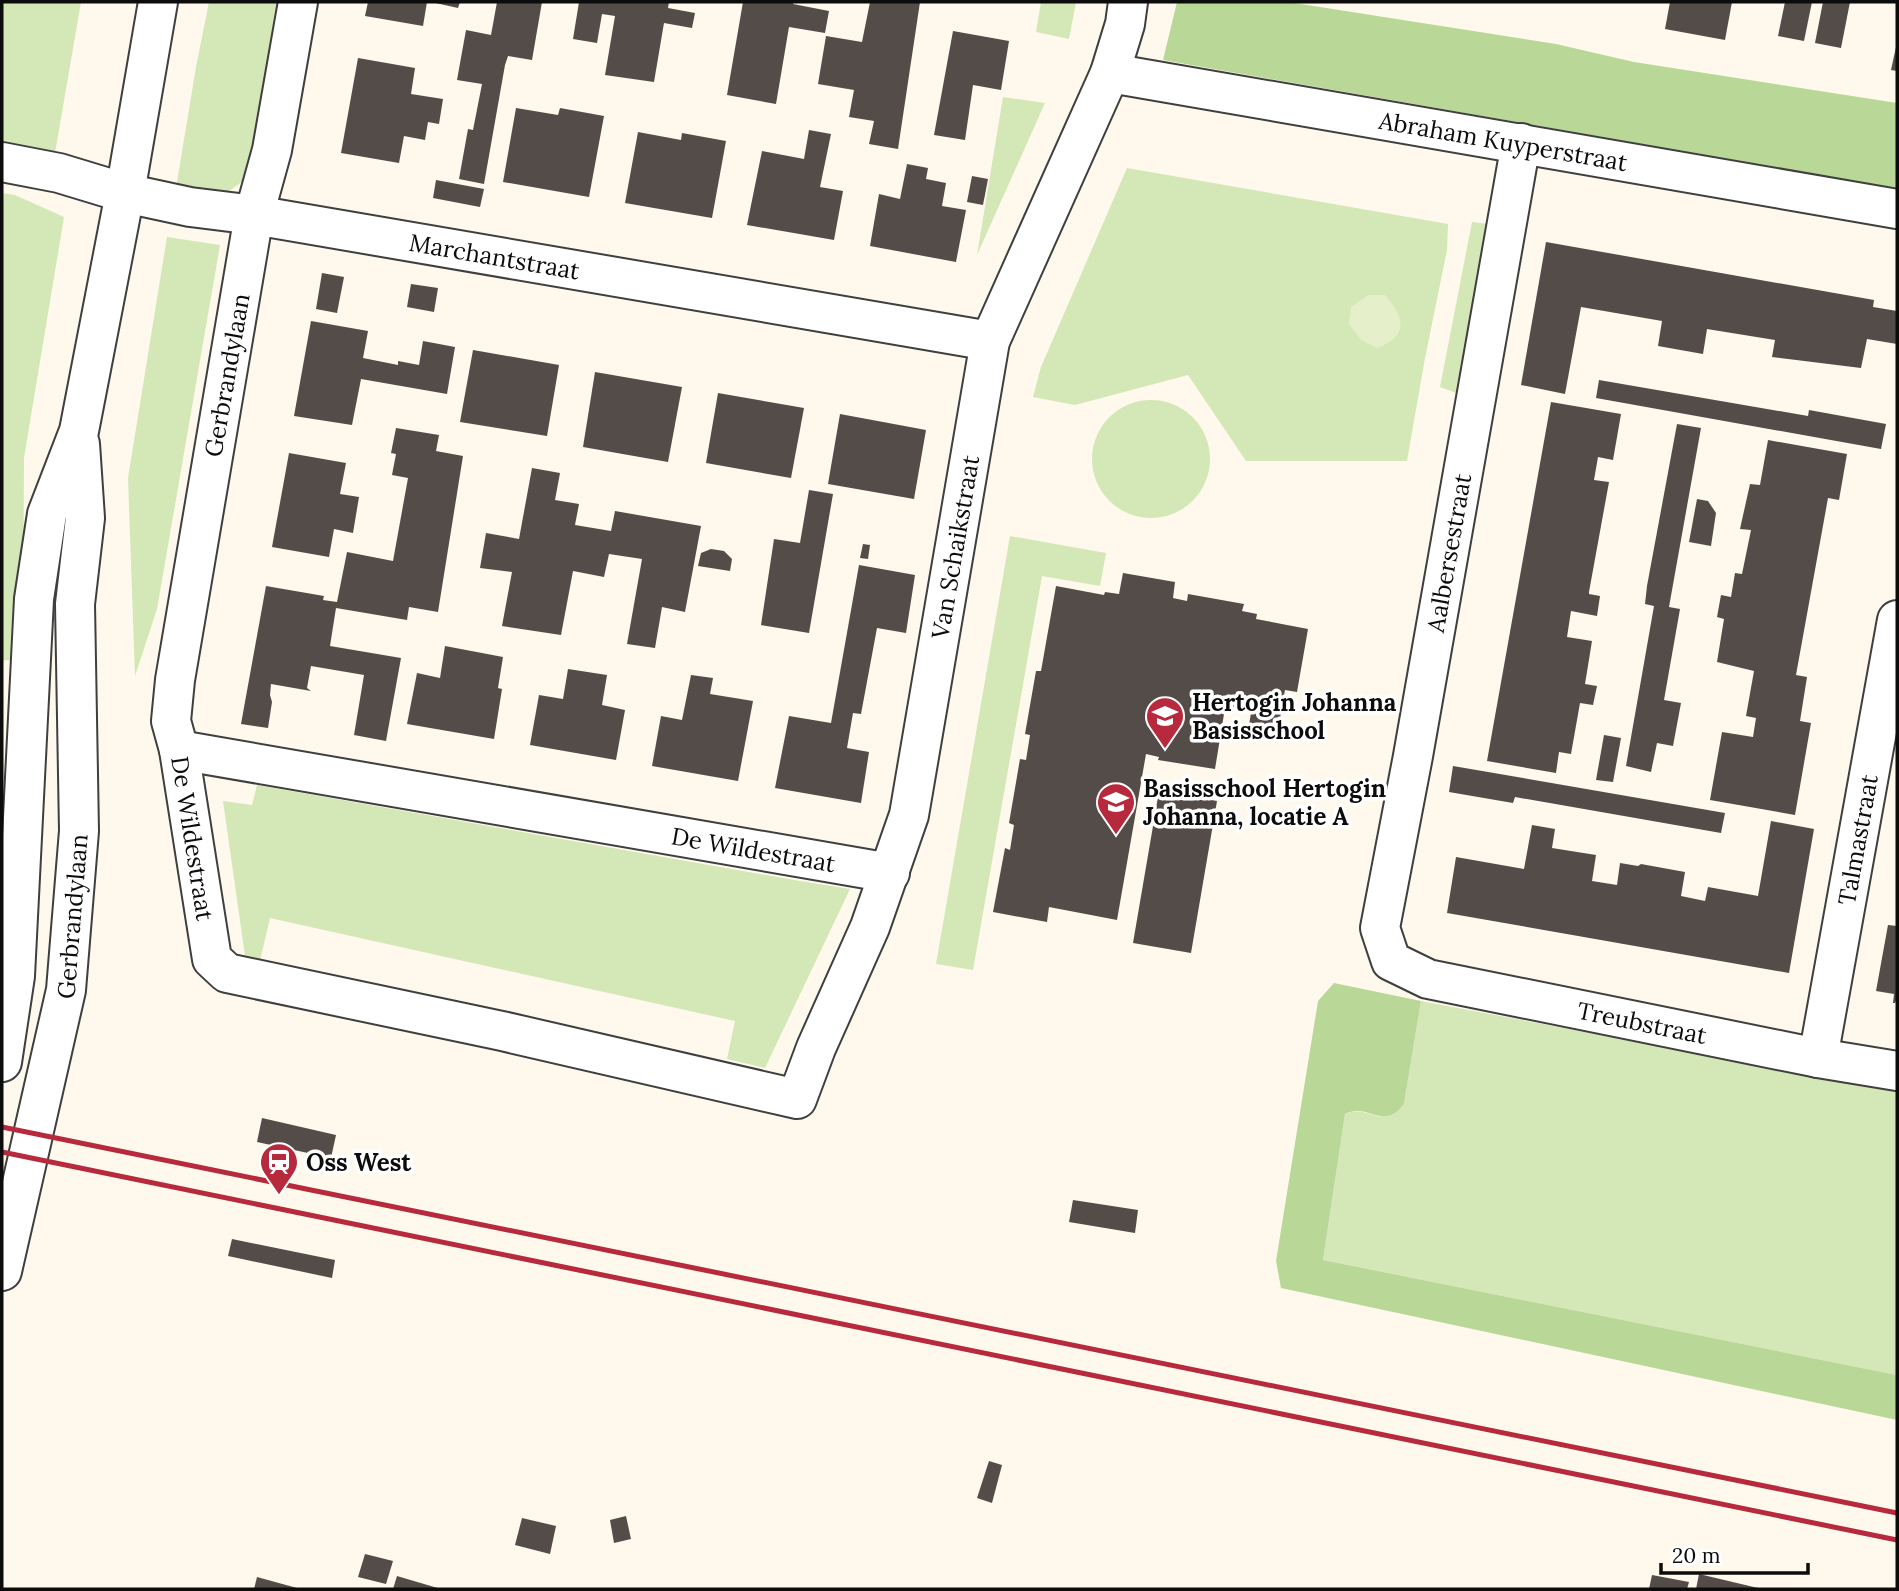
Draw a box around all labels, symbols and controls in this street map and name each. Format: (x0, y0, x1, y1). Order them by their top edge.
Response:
street label: Abraham Kuyperstraat (1376, 104, 1630, 178)
street label: Marchantstraat (407, 226, 583, 286)
street label: Gerbrandylaan (197, 291, 257, 459)
street label: Van Schaikstraat (924, 452, 986, 642)
street label: Aalbersestraat (1420, 471, 1478, 636)
place label: Hertogin Johanna Basisschool (1192, 687, 1397, 746)
school or university icon: Hertogin Johanna Basisschool (1144, 695, 1186, 750)
street label: De Wildestraat (165, 754, 221, 923)
street label: Talmastraat (1830, 771, 1885, 907)
place label: Basisschool Hertogin Johanna, locatie A (1143, 773, 1386, 832)
school or university icon: Basisschool Hertogin Johanna, locatie A (1095, 781, 1137, 836)
street label: De Wildestraat (669, 820, 839, 879)
street label: Gerbrandylaan (50, 833, 94, 1000)
street label: Treubstraat (1575, 994, 1710, 1051)
station icon: Oss West (258, 1141, 300, 1196)
place label: Oss West (306, 1147, 412, 1178)
scale bar (1661, 1532, 1808, 1576)
text: 20 m (1672, 1542, 1721, 1569)

